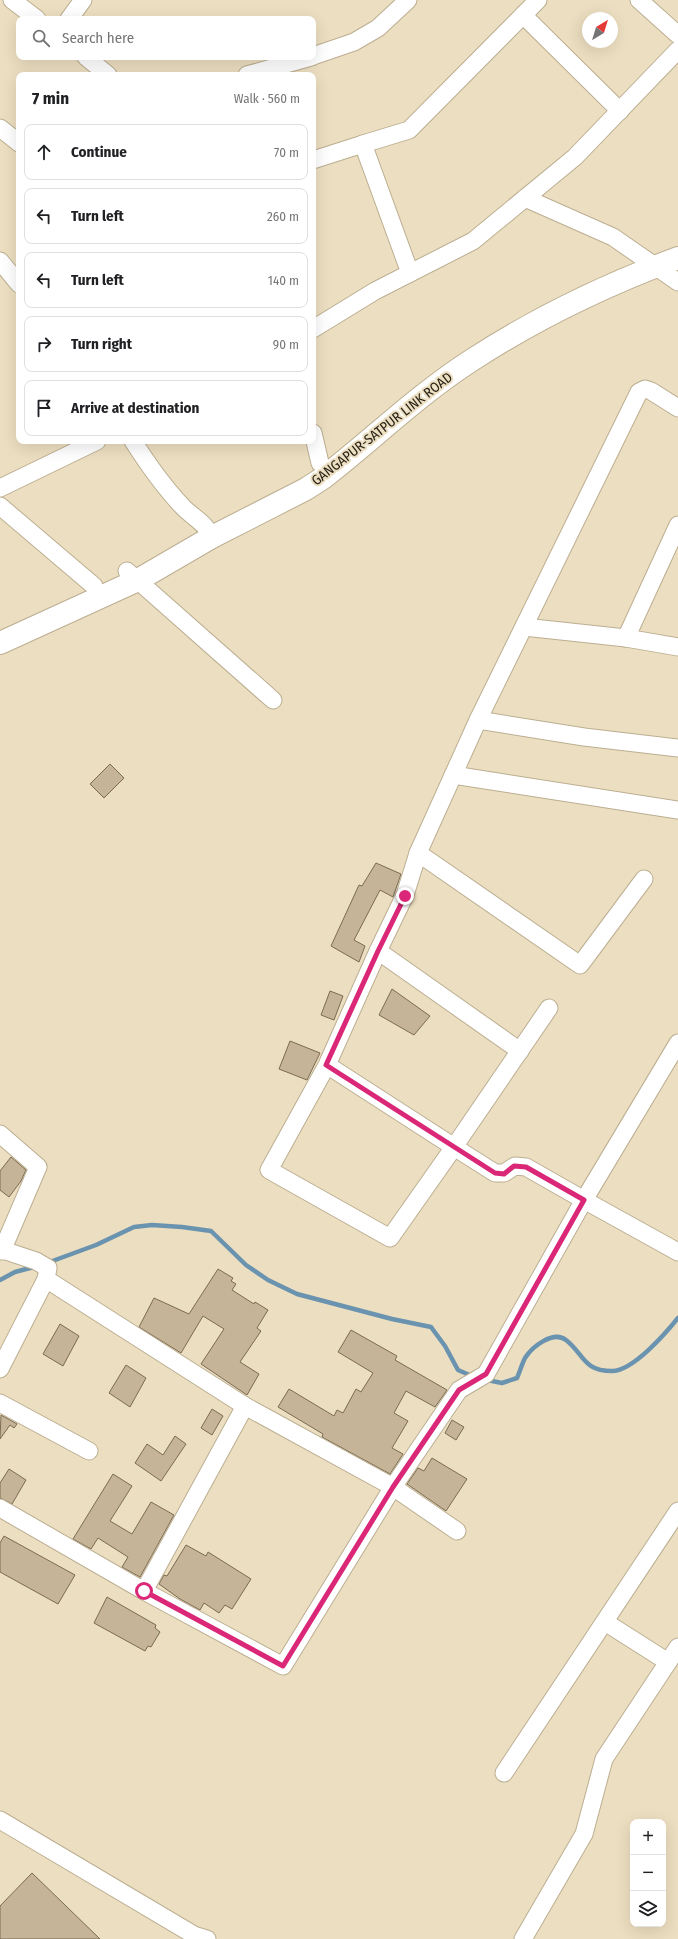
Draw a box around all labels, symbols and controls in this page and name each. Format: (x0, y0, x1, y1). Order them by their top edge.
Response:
north arrow (582, 12, 618, 48)
search box (16, 16, 316, 60)
icon: search (30, 27, 52, 49)
text: Search here (62, 29, 134, 47)
text: 7 min (32, 88, 69, 109)
text: Walk · 560 m (234, 91, 300, 106)
icon: ahead (33, 141, 55, 163)
text: Continue (71, 143, 127, 161)
text: 70 m (274, 145, 299, 160)
icon: left (33, 205, 55, 227)
text: Turn left (71, 207, 124, 225)
text: 260 m (267, 209, 299, 224)
icon: left (33, 269, 55, 291)
text: Turn left (71, 271, 124, 289)
text: 140 m (268, 273, 299, 288)
icon: right (33, 333, 55, 355)
text: Turn right (71, 335, 132, 353)
text: 90 m (273, 337, 299, 352)
street label: GANGAPUR-SATPUR LINK ROAD (308, 369, 456, 489)
icon: arrive (33, 397, 55, 419)
text: Arrive at destination (71, 399, 199, 417)
route end (396, 887, 414, 905)
route start (135, 1582, 153, 1600)
map controls (630, 1819, 666, 1927)
button: + (630, 1819, 666, 1855)
button: − (630, 1855, 666, 1891)
button: layers (630, 1891, 666, 1927)

